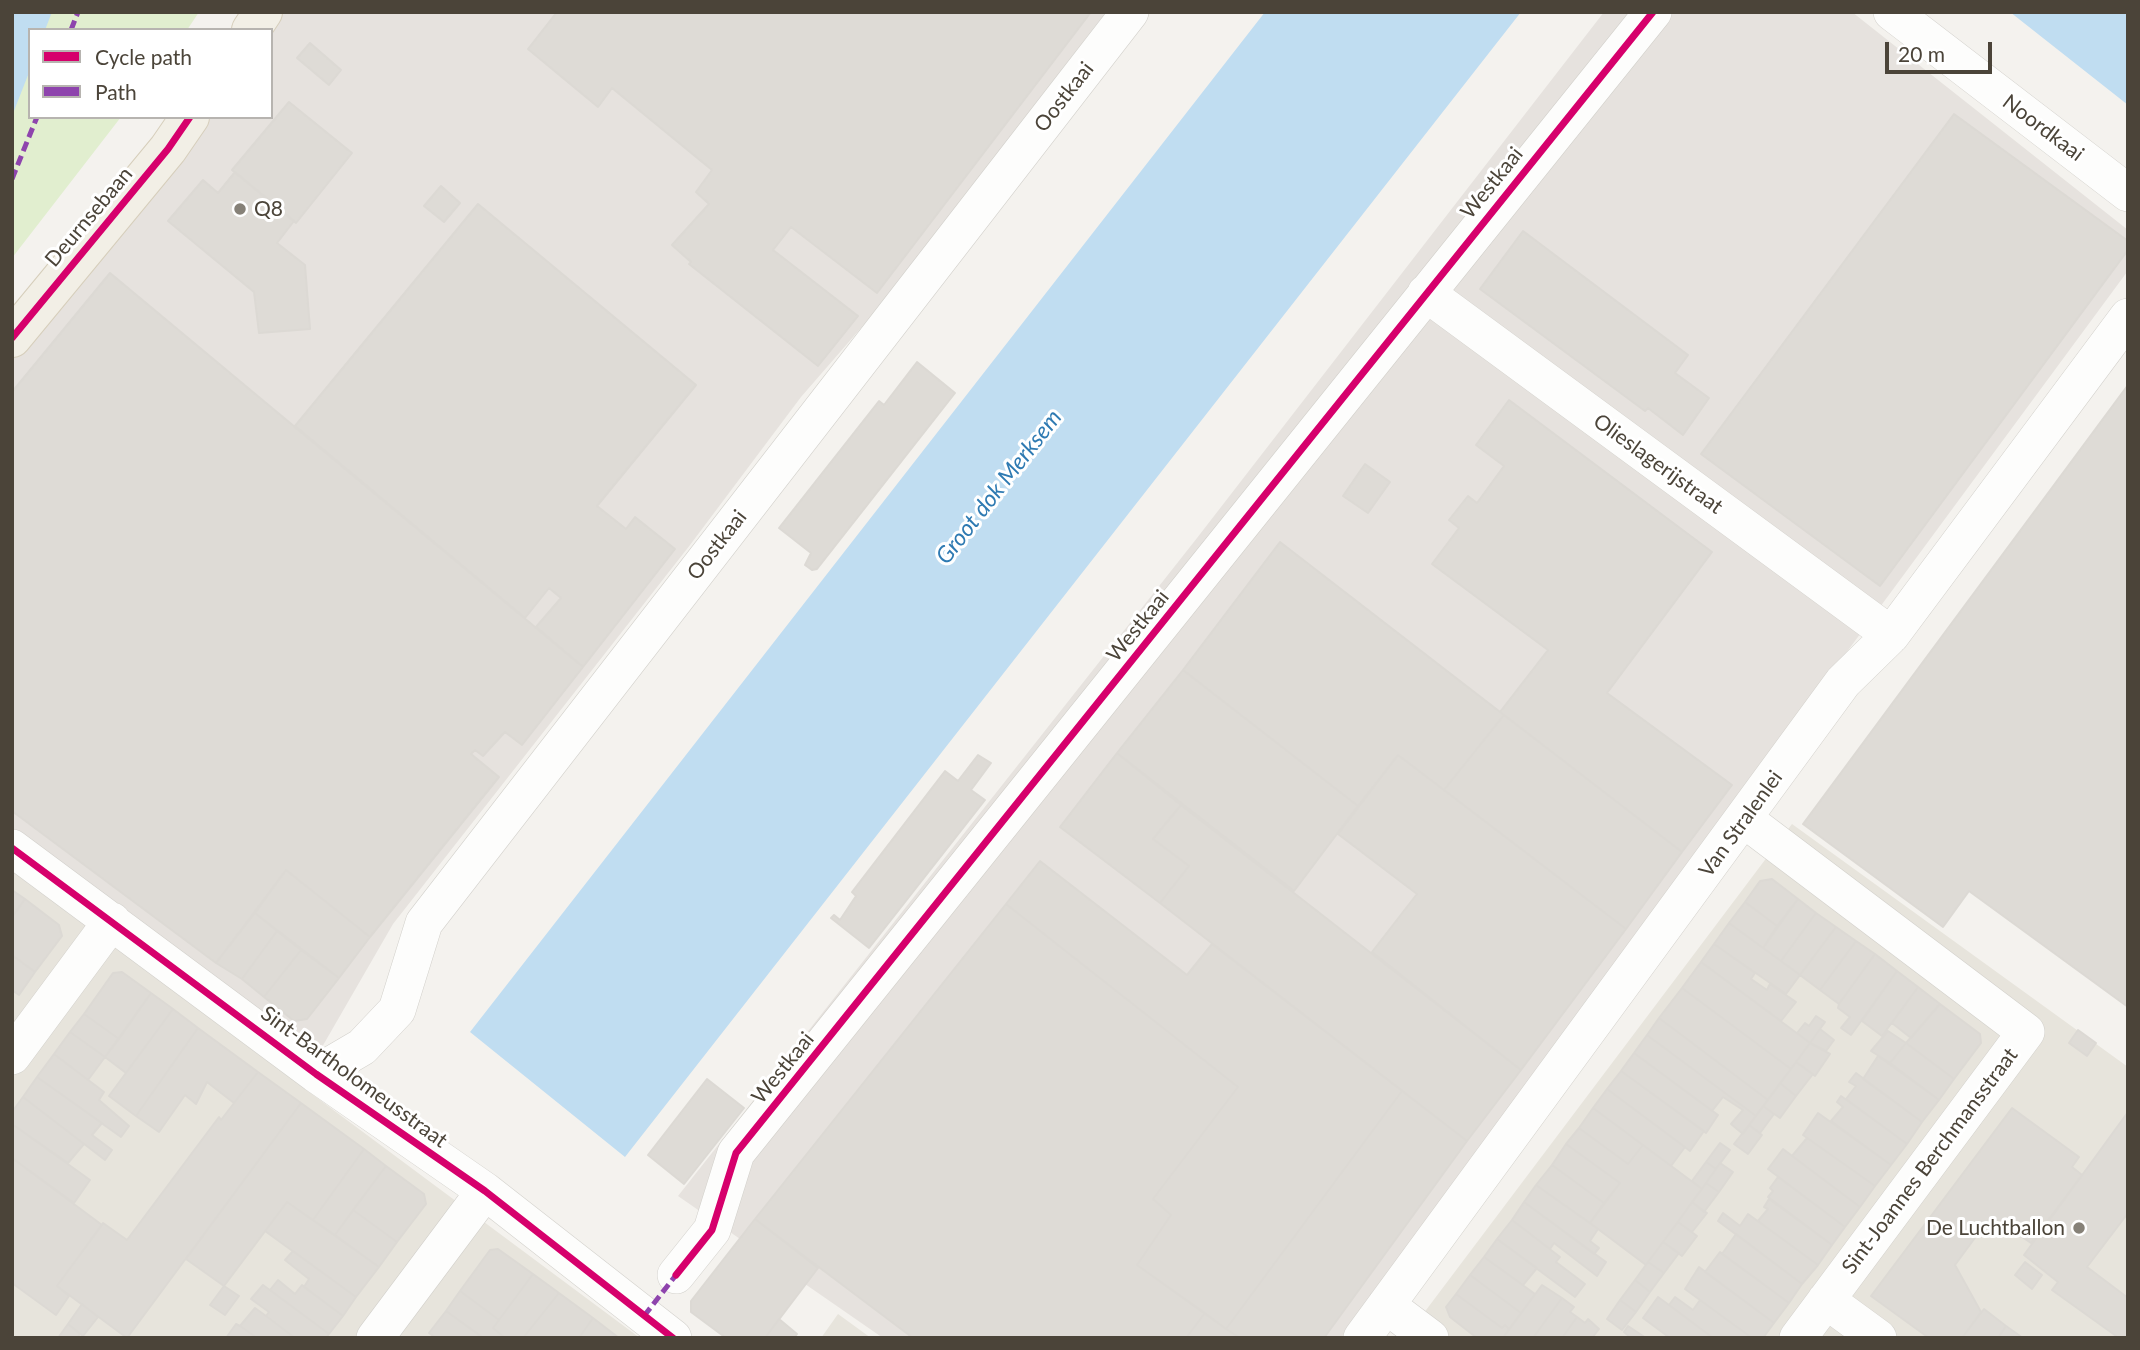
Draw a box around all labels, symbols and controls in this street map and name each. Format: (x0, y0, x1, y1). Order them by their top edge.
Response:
legend (28, 28, 273, 119)
scale bar (1888, 28, 1995, 72)
text: 20 m (1898, 41, 1945, 66)
text: Cycle path (95, 44, 192, 69)
street label: Oostkaai (1029, 57, 1099, 137)
text: Path (95, 79, 137, 104)
street label: Noordkaai (1997, 89, 2089, 167)
street label: Westkaai (1456, 142, 1528, 224)
street label: Deurnsebaan (40, 162, 138, 272)
place label: Q8 (254, 196, 283, 222)
marker: Q8 (232, 201, 248, 217)
water label: Groot dok Merksem (930, 404, 1068, 570)
street label: Olieslagerijstraat (1588, 409, 1728, 519)
street label: Oostkaai (682, 505, 752, 585)
street label: Westkaai (1102, 585, 1174, 667)
street label: Van Stralenlei (1694, 766, 1788, 882)
street label: Sint-Bartholomeusstraat (256, 1001, 452, 1153)
street label: Westkaai (747, 1027, 819, 1109)
street label: Sint-Joannes Berchmansstraat (1837, 1043, 2023, 1279)
place label: De Luchtballon (1926, 1215, 2065, 1241)
marker: De Luchtballon (2071, 1220, 2087, 1236)

